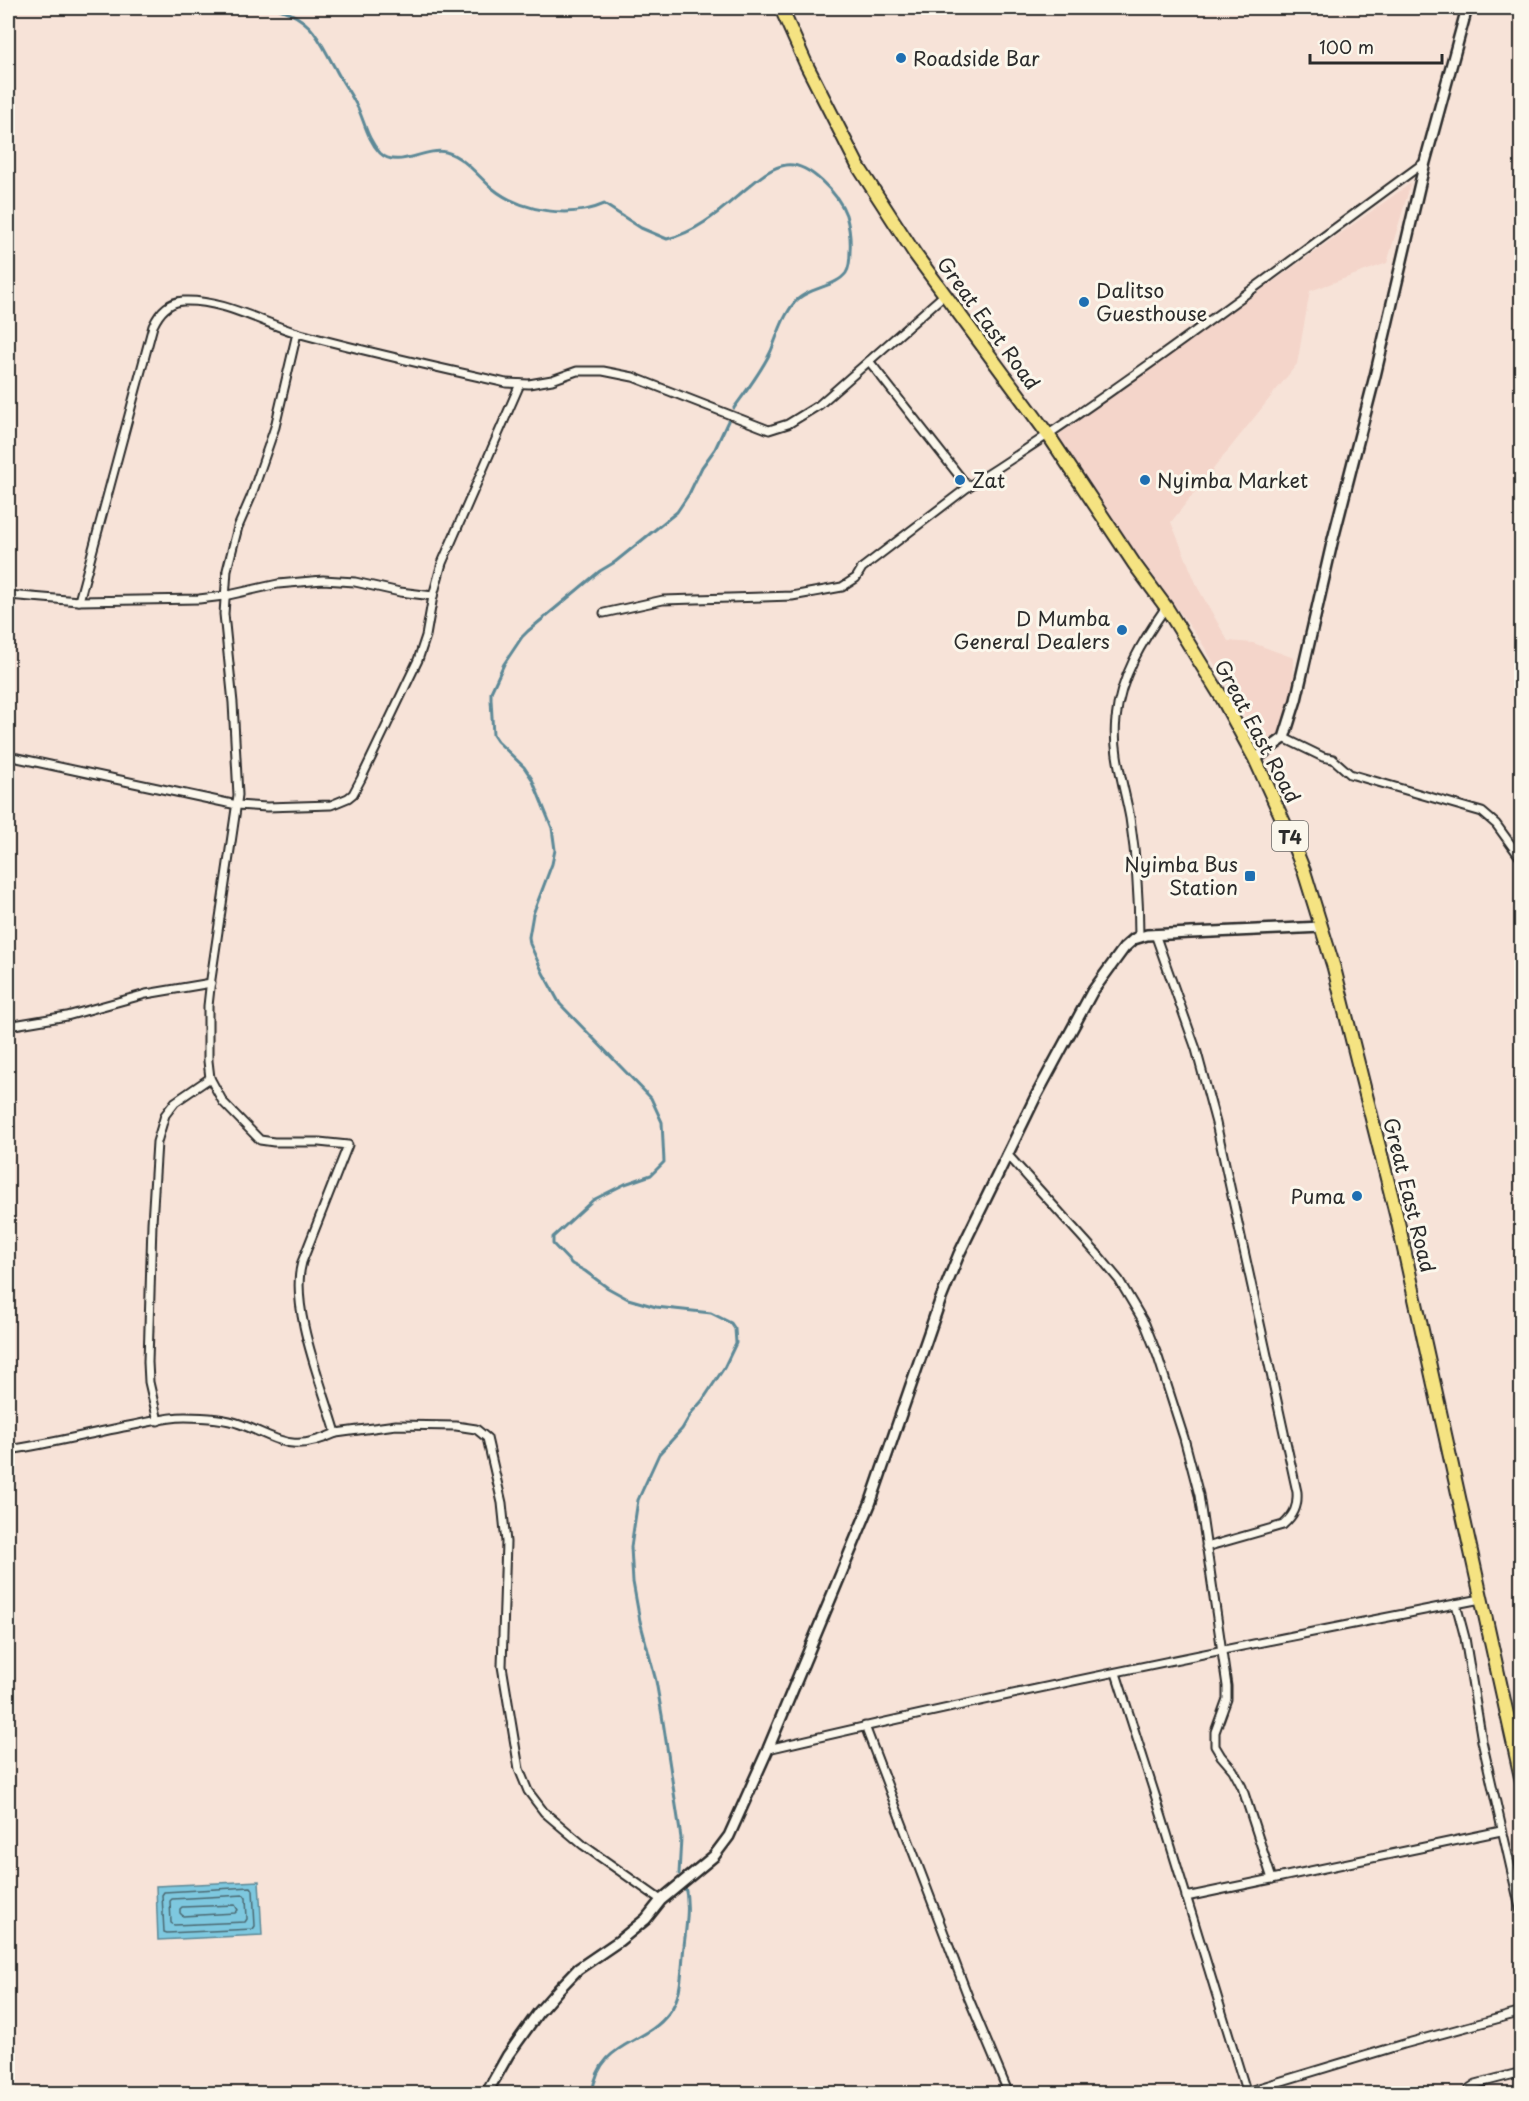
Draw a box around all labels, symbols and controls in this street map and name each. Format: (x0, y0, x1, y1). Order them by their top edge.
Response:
scale bar (1310, 27, 1442, 65)
text: 100 m (1319, 33, 1374, 60)
place label: Roadside Bar (913, 43, 1040, 73)
marker: Roadside Bar (894, 51, 908, 65)
street label: Great East Road (930, 250, 1048, 396)
place label: Dalitso Guesthouse (1096, 275, 1208, 328)
marker: Dalitso Guesthouse (1077, 295, 1091, 309)
place label: Zat (972, 465, 1005, 495)
place label: Nyimba Market (1157, 465, 1308, 495)
marker: Zat (953, 473, 967, 487)
marker: Nyimba Market (1138, 473, 1152, 487)
place label: D Mumba General Dealers (953, 603, 1111, 656)
marker: D Mumba General Dealers (1115, 623, 1129, 637)
street label: Great East Road (1208, 654, 1308, 808)
road number: T4 (1272, 821, 1308, 851)
place label: Nyimba Bus Station (1124, 849, 1238, 902)
marker: Nyimba Bus Station (1243, 869, 1257, 883)
street label: Great East Road (1376, 1114, 1444, 1276)
place label: Puma (1291, 1181, 1346, 1211)
marker: Puma (1350, 1189, 1364, 1203)

